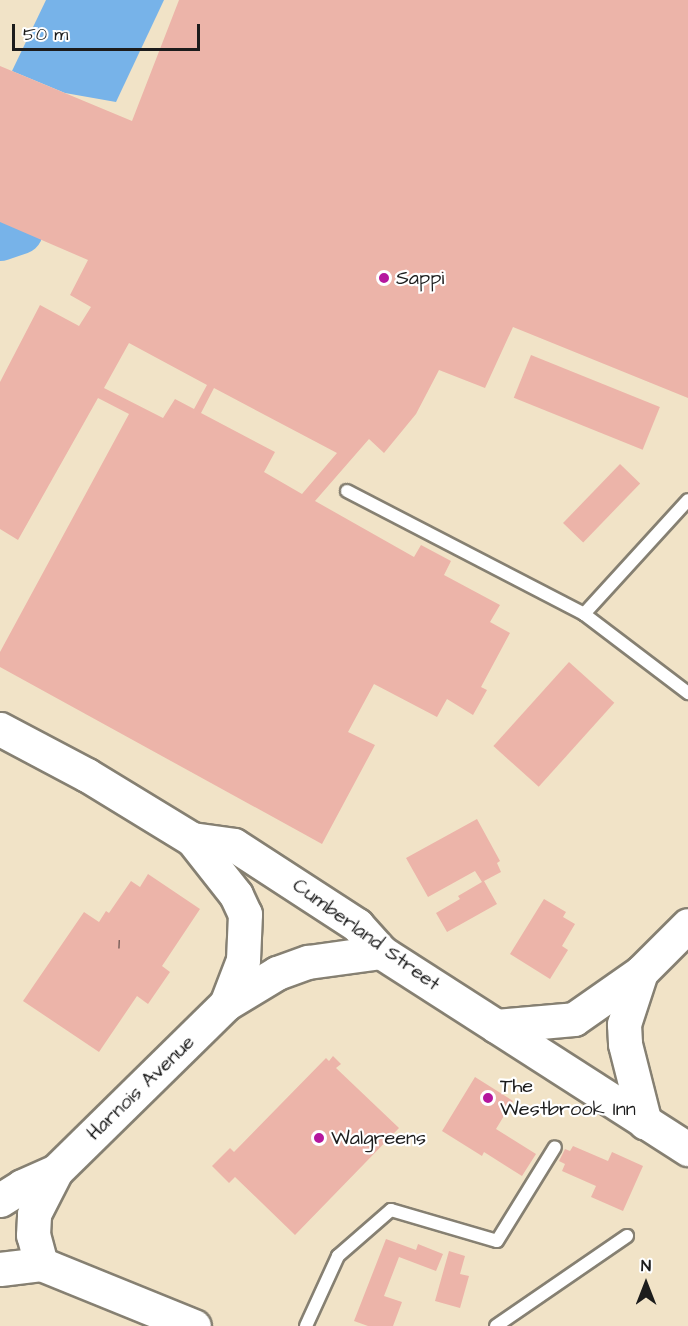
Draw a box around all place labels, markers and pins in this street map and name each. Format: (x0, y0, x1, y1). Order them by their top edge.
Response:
place label: Sappi (396, 266, 444, 290)
marker: Sappi (377, 271, 391, 285)
place label: The Westbrook Inn (500, 1074, 636, 1121)
marker: The Westbrook Inn (481, 1091, 495, 1105)
place label: Walgreens (331, 1126, 426, 1150)
marker: Walgreens (312, 1131, 326, 1145)

